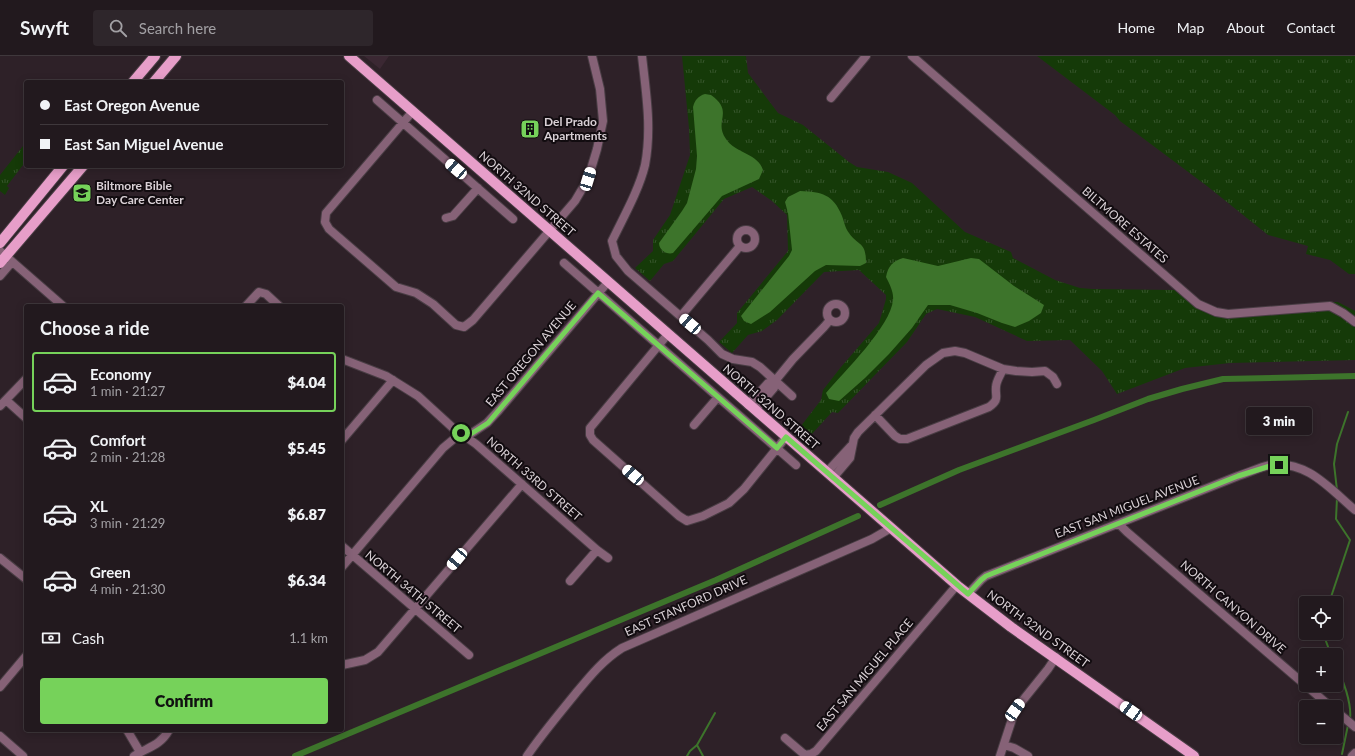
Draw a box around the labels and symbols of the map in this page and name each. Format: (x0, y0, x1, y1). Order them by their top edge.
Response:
place label: Del Prado Apartments (543, 114, 607, 143)
building icon: Del Prado Apartments (519, 118, 541, 140)
street label: NORTH 32ND STREET (476, 148, 579, 240)
car (443, 157, 469, 181)
car (579, 166, 597, 192)
place label: Biltmore Bible Day Care Center (96, 178, 184, 207)
school or university icon: Biltmore Bible Day Care Center (71, 182, 93, 204)
street label: BILTMORE ESTATES (1079, 183, 1171, 266)
street label: EAST OREGON AVENUE (482, 298, 579, 409)
car (677, 312, 703, 336)
street label: NORTH 32ND STREET (720, 361, 823, 453)
callout: 3 min (1246, 407, 1312, 435)
route start (452, 424, 470, 442)
street label: NORTH 33RD STREET (484, 433, 585, 524)
route end (1270, 456, 1288, 474)
car (620, 463, 646, 487)
street label: EAST SAN MIGUEL AVENUE (1053, 472, 1201, 541)
car (445, 546, 469, 572)
street label: NORTH 34TH STREET (362, 547, 464, 636)
street label: NORTH CANYON DRIVE (1178, 557, 1289, 656)
street label: EAST STANFORD DRIVE (622, 572, 749, 639)
street label: NORTH 32ND STREET (984, 586, 1092, 671)
street label: EAST SAN MIGUEL PLACE (813, 615, 916, 734)
car (1003, 697, 1027, 723)
car (1118, 699, 1144, 723)

